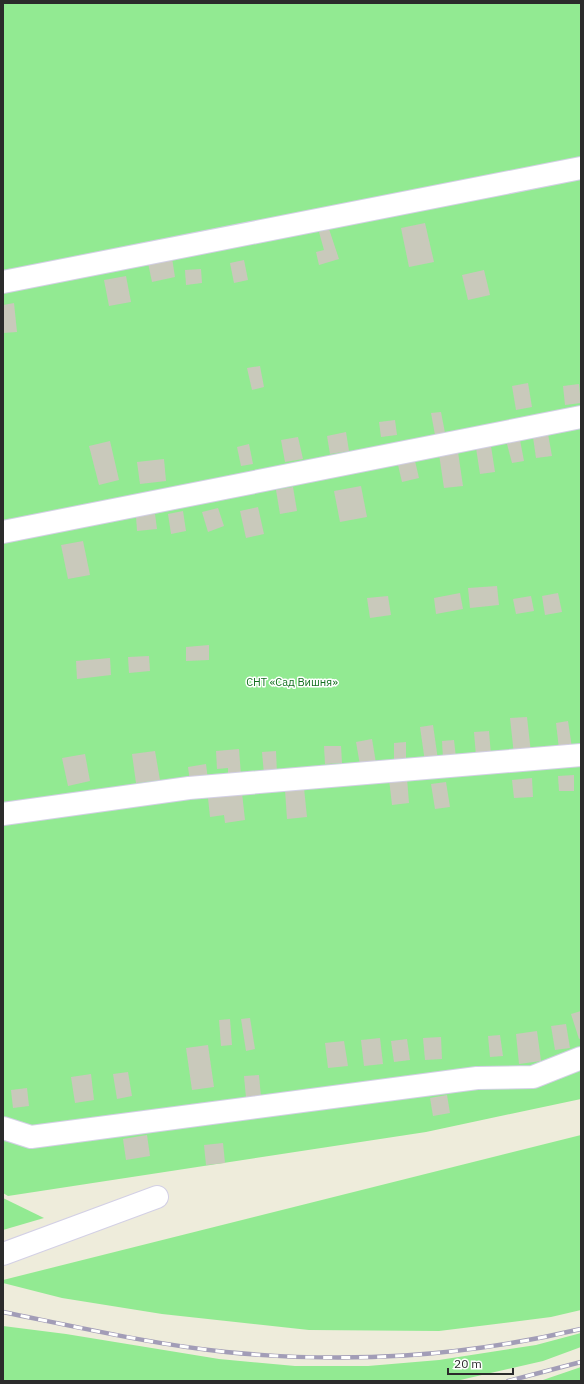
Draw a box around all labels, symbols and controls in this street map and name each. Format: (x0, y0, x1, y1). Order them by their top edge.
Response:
park label: СНТ «Сад Вишня» (246, 675, 338, 689)
scale bar (448, 1350, 513, 1376)
text: 20 m (454, 1356, 482, 1371)

